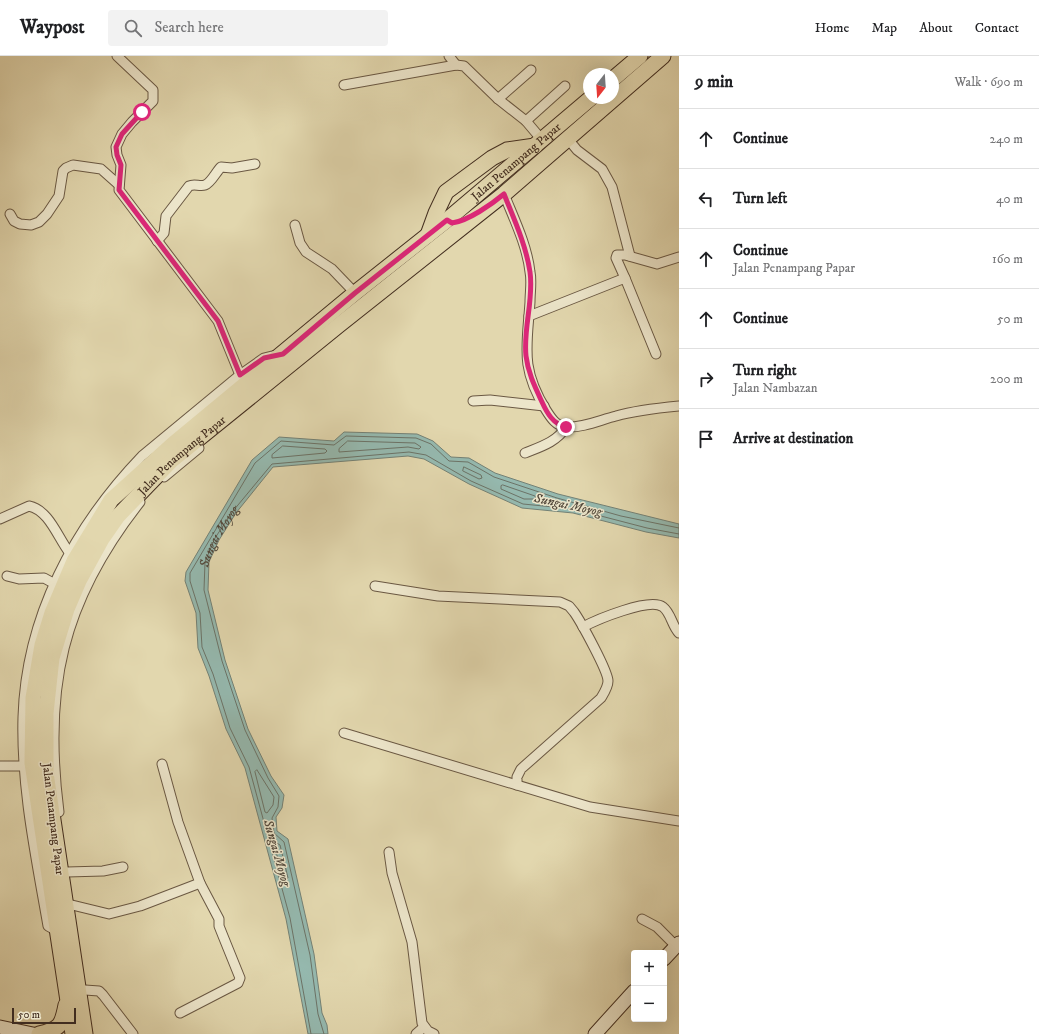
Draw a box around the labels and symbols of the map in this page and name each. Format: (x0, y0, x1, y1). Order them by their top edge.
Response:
north arrow (583, 68, 619, 104)
route start (133, 103, 151, 121)
street label: Jalan Penampang Papar (467, 119, 564, 204)
street label: Jalan Penampang Papar (134, 412, 229, 499)
route end (557, 418, 575, 436)
water label: Sungai Moyog (532, 490, 605, 520)
water label: Sungai Moyog (197, 501, 244, 569)
street label: Jalan Penampang Papar (39, 761, 67, 876)
water label: Sungai Moyog (260, 817, 295, 890)
scale bar (12, 1006, 76, 1025)

